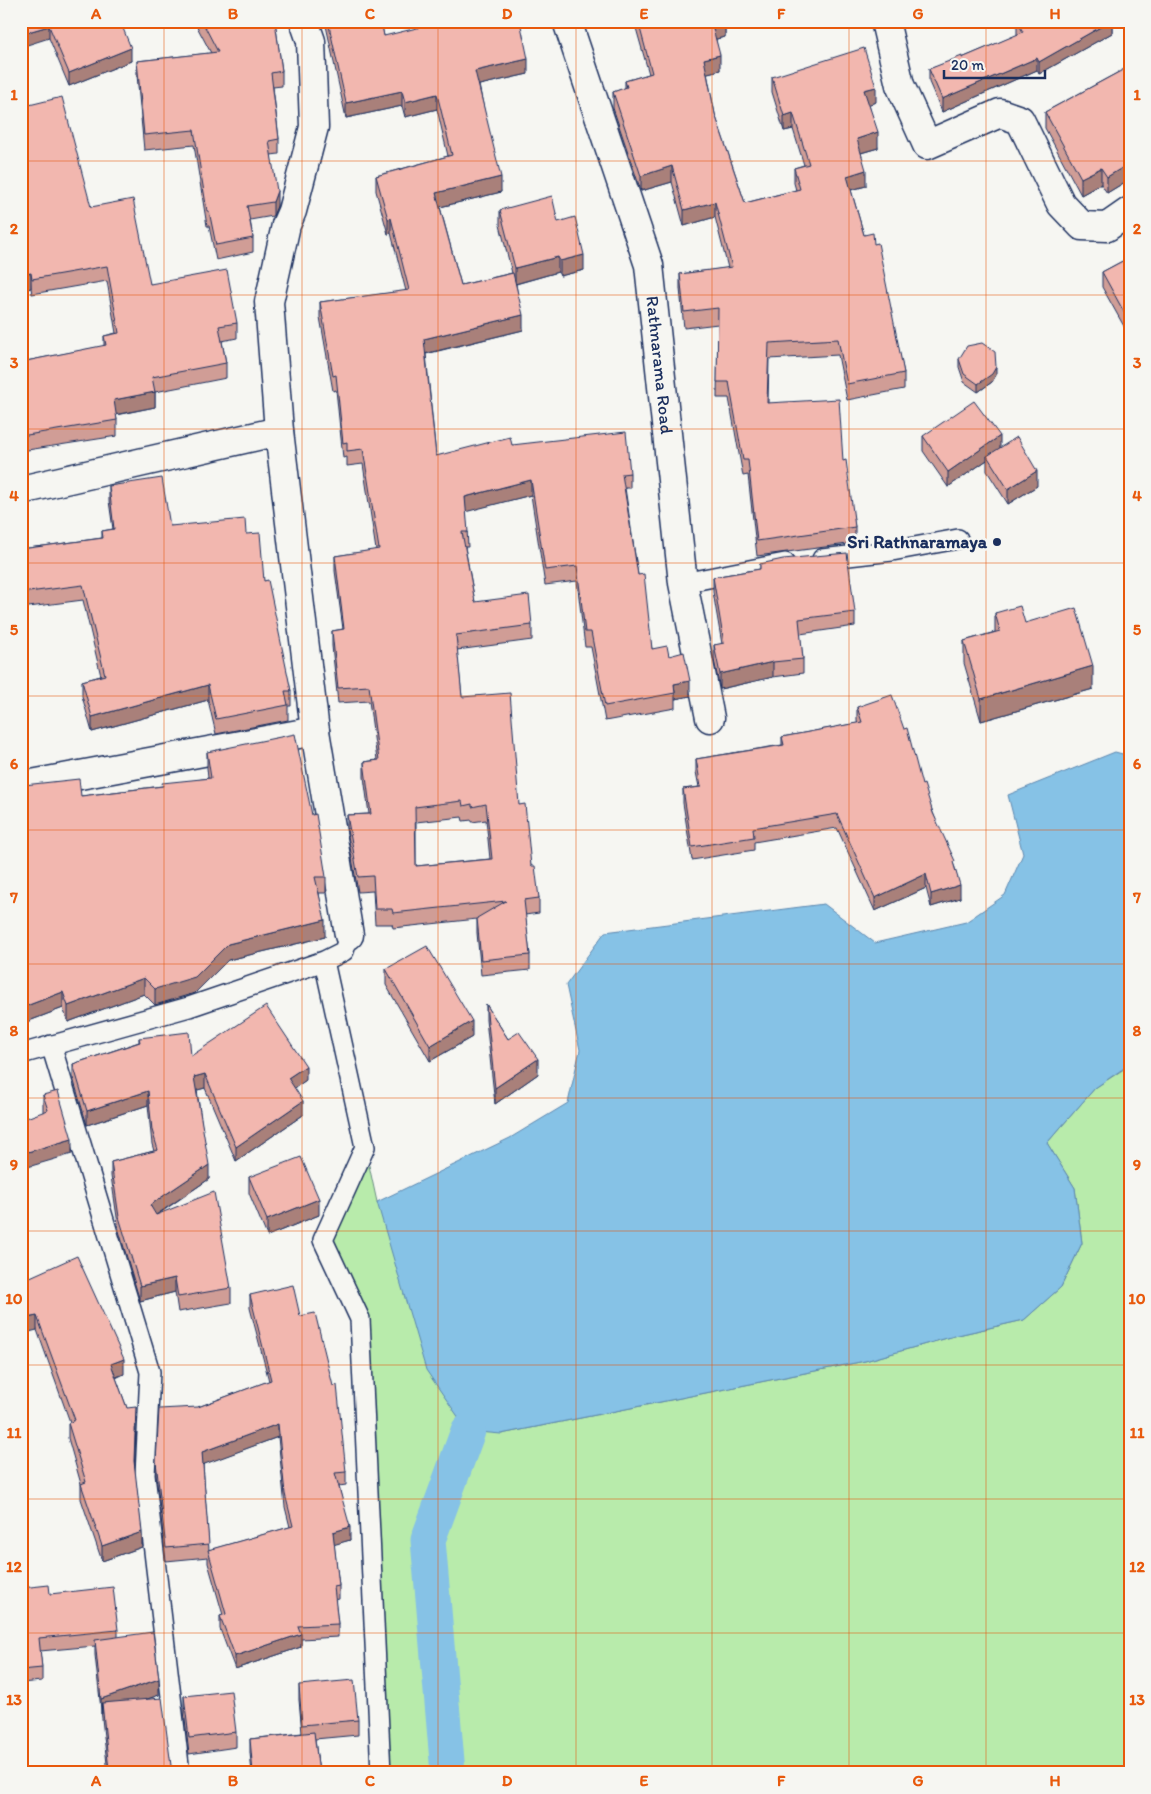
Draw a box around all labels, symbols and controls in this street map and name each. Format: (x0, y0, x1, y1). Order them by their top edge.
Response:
text: A (90, 4, 102, 23)
text: B (228, 4, 239, 23)
text: C (365, 4, 376, 23)
text: D (502, 4, 513, 23)
text: E (640, 4, 649, 23)
text: F (777, 4, 786, 23)
text: G (912, 4, 924, 23)
text: H (1049, 4, 1061, 23)
scale bar (944, 48, 1045, 80)
text: 20 m (951, 56, 985, 74)
text: 1 (10, 85, 18, 104)
text: 1 (1133, 85, 1141, 104)
text: 2 (10, 219, 19, 238)
text: 2 (1133, 219, 1142, 238)
street label: Rathnarama Road (641, 295, 678, 435)
text: 3 (10, 353, 19, 372)
text: 3 (1133, 353, 1142, 372)
text: 4 (9, 486, 19, 505)
text: 4 (1132, 486, 1142, 505)
place label: Sri Rathnaramaya (847, 531, 988, 553)
marker: Sri Rathnaramaya (991, 536, 1003, 548)
text: 5 (10, 620, 19, 639)
text: 5 (1133, 620, 1142, 639)
text: 6 (10, 754, 19, 773)
text: 6 (1133, 754, 1142, 773)
text: 7 (9, 888, 18, 907)
text: 7 (1132, 888, 1141, 907)
text: 8 (10, 1021, 19, 1040)
text: 8 (1133, 1021, 1142, 1040)
text: 9 (10, 1155, 18, 1174)
text: 9 (1133, 1155, 1141, 1174)
text: 10 (5, 1289, 23, 1308)
text: 10 (1128, 1289, 1146, 1308)
text: 11 (7, 1423, 22, 1442)
text: 11 (1130, 1423, 1145, 1442)
text: 12 (6, 1557, 23, 1576)
text: 12 (1129, 1557, 1146, 1576)
text: 13 (6, 1690, 22, 1709)
text: 13 (1129, 1690, 1145, 1709)
text: A (90, 1771, 102, 1790)
text: B (228, 1771, 239, 1790)
text: C (365, 1771, 376, 1790)
text: D (502, 1771, 513, 1790)
text: E (640, 1771, 649, 1790)
text: F (777, 1771, 786, 1790)
text: G (912, 1771, 924, 1790)
text: H (1049, 1771, 1061, 1790)

